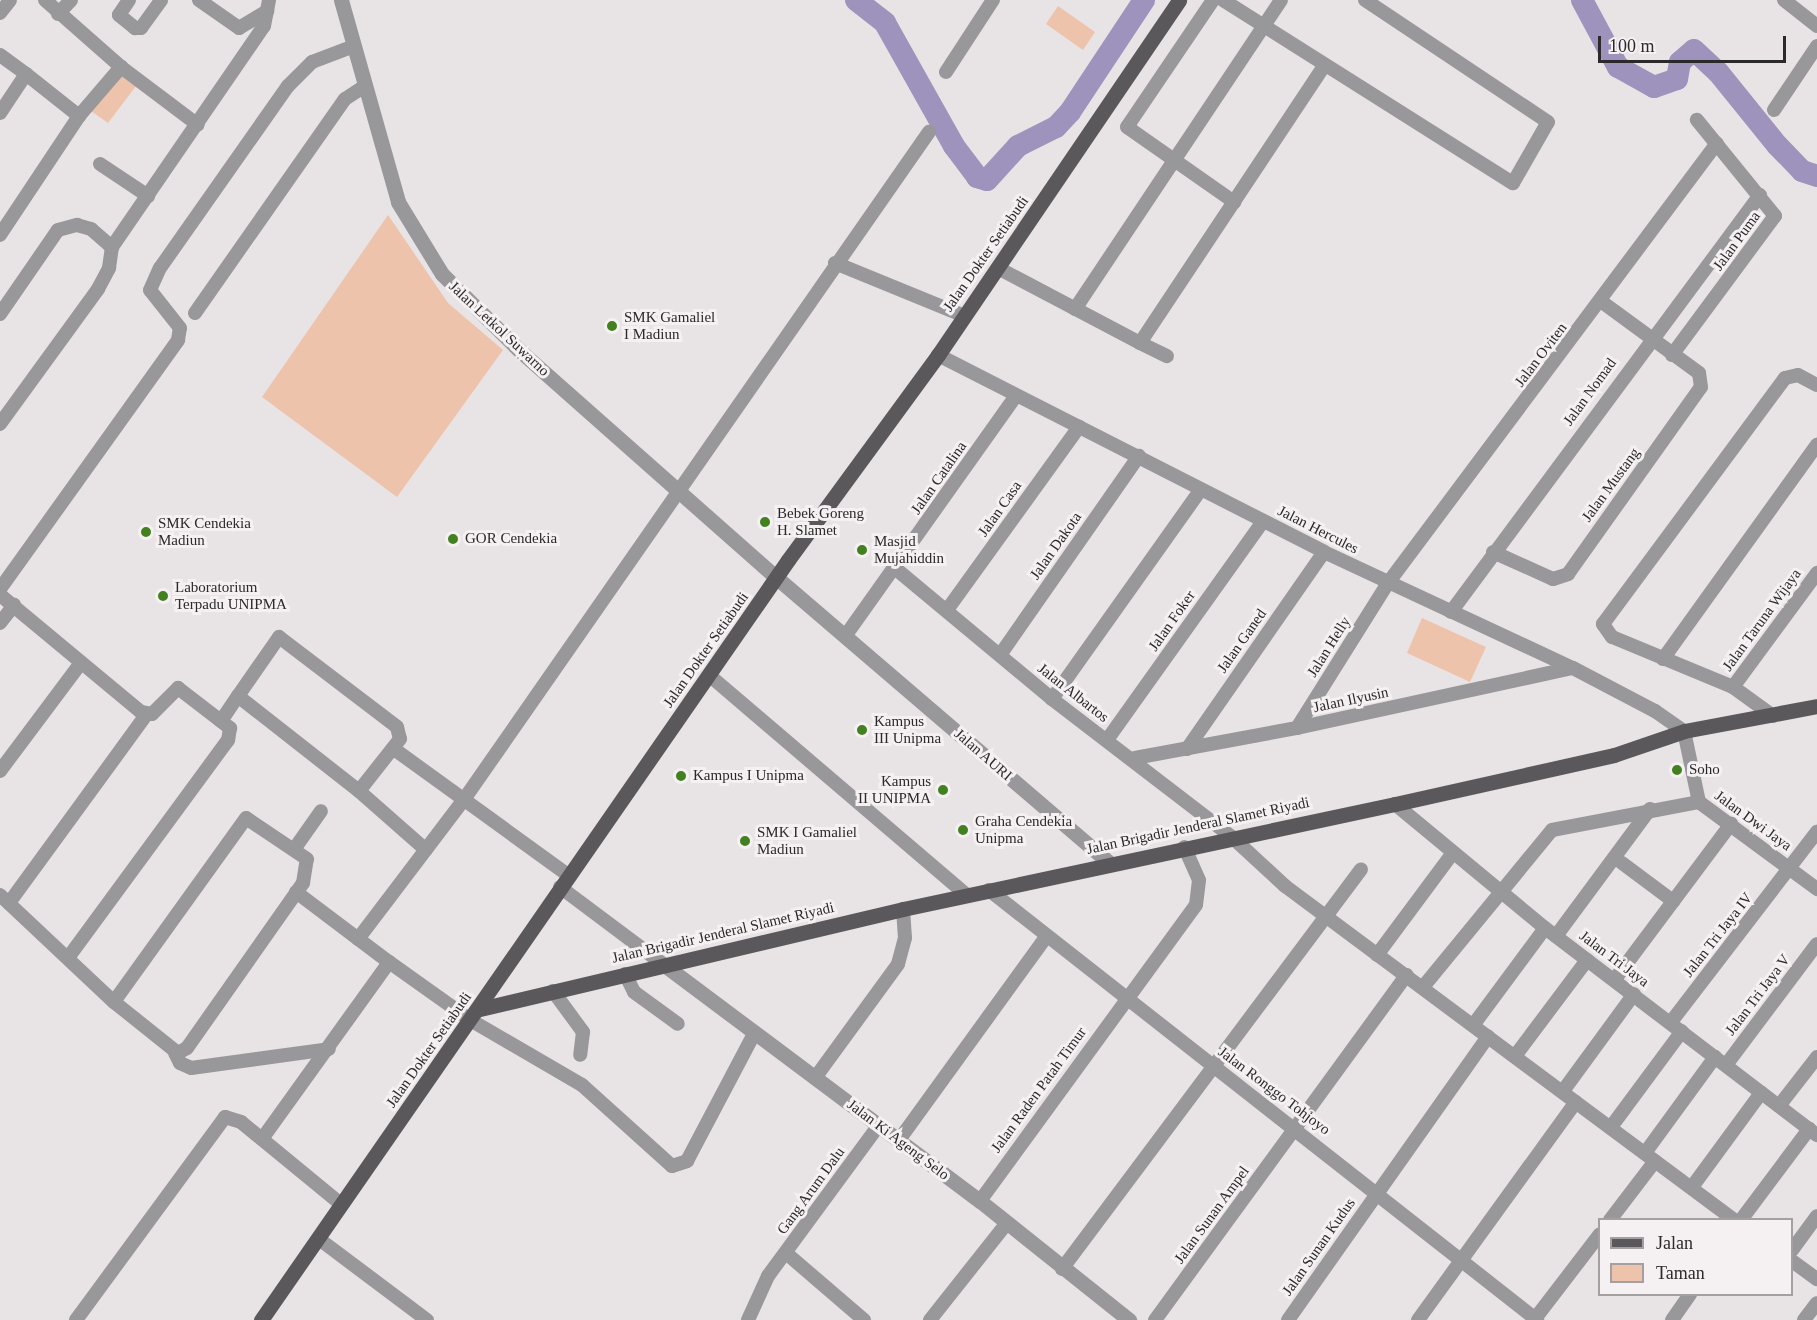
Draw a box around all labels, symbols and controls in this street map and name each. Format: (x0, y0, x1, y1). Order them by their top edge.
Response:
scale bar (1601, 24, 1788, 62)
text: 100 m (1609, 36, 1655, 56)
street label: Jalan Dokter Setiabudi (939, 193, 1033, 315)
street label: Jalan Puma (1710, 208, 1764, 274)
street label: Jalan Letkol Suwarno (445, 278, 553, 380)
place label: SMK Gamaliel I Madiun (624, 308, 715, 343)
marker: SMK Gamaliel I Madiun (605, 319, 619, 333)
street label: Jalan Oviten (1511, 319, 1571, 391)
street label: Jalan Nomad (1560, 355, 1620, 429)
street label: Jalan Catalina (907, 438, 971, 518)
street label: Jalan Mustang (1578, 444, 1644, 526)
street label: Jalan Casa (974, 478, 1026, 540)
street label: Jalan Hercules (1275, 502, 1361, 558)
place label: Bebek Goreng H. Slamet (777, 504, 864, 539)
street label: Jalan Dakota (1026, 509, 1086, 583)
place label: SMK Cendekia Madiun (158, 514, 251, 549)
marker: Bebek Goreng H. Slamet (758, 515, 772, 529)
marker: SMK Cendekia Madiun (139, 525, 153, 539)
place label: GOR Cendekia (465, 530, 557, 548)
marker: GOR Cendekia (446, 532, 460, 546)
place label: Masjid Mujahiddin (874, 532, 944, 567)
marker: Masjid Mujahiddin (855, 543, 869, 557)
street label: Jalan Taruna Wijaya (1719, 565, 1805, 675)
place label: Laboratorium Terpadu UNIPMA (175, 578, 287, 613)
street label: Jalan Foker (1145, 587, 1199, 655)
marker: Laboratorium Terpadu UNIPMA (156, 589, 170, 603)
street label: Jalan Dokter Setiabudi (659, 589, 753, 711)
street label: Jalan Ganed (1213, 606, 1271, 676)
street label: Jalan Helly (1303, 613, 1355, 681)
street label: Jalan Albartos (1033, 659, 1113, 727)
street label: Jalan Ilyusin (1312, 683, 1390, 717)
place label: Kampus III Unipma (874, 712, 941, 747)
marker: Kampus III Unipma (855, 723, 869, 737)
street label: Jalan AURI (950, 725, 1016, 785)
place label: Soho (1689, 761, 1720, 779)
marker: Soho (1670, 763, 1684, 777)
place label: Kampus I Unipma (693, 767, 804, 785)
marker: Kampus I Unipma (674, 769, 688, 783)
place label: Kampus II UNIPMA (858, 772, 931, 807)
marker: Kampus II UNIPMA (936, 783, 950, 797)
street label: Jalan Dwi Jaya (1711, 787, 1795, 855)
street label: Jalan Brigadir Jenderal Slamet Riyadi (1085, 794, 1311, 858)
place label: Graha Cendekia Unipma (975, 812, 1072, 847)
place label: SMK I Gamaliel Madiun (757, 823, 857, 858)
marker: Graha Cendekia Unipma (956, 823, 970, 837)
marker: SMK I Gamaliel Madiun (738, 834, 752, 848)
street label: Jalan Tri Jaya IV (1679, 889, 1757, 981)
street label: Jalan Brigadir Jenderal Slamet Riyadi (610, 899, 836, 967)
street label: Jalan Tri Jaya (1576, 927, 1652, 991)
street label: Jalan Tri Jaya V (1722, 951, 1794, 1039)
street label: Jalan Dokter Setiabudi (382, 989, 476, 1111)
street label: Jalan Raden Patah Timur (987, 1024, 1091, 1156)
street label: Jalan Ronggo Tohjoyo (1214, 1043, 1334, 1139)
street label: Jalan Ki Ageng Selo (843, 1096, 953, 1184)
street label: Gang Arum Dalu (773, 1144, 849, 1238)
street label: Jalan Sunan Ampel (1170, 1163, 1254, 1267)
street label: Jalan Sunan Kudus (1279, 1195, 1359, 1299)
legend (1598, 1218, 1793, 1296)
text: Jalan (1656, 1233, 1693, 1253)
text: Taman (1656, 1263, 1705, 1283)

